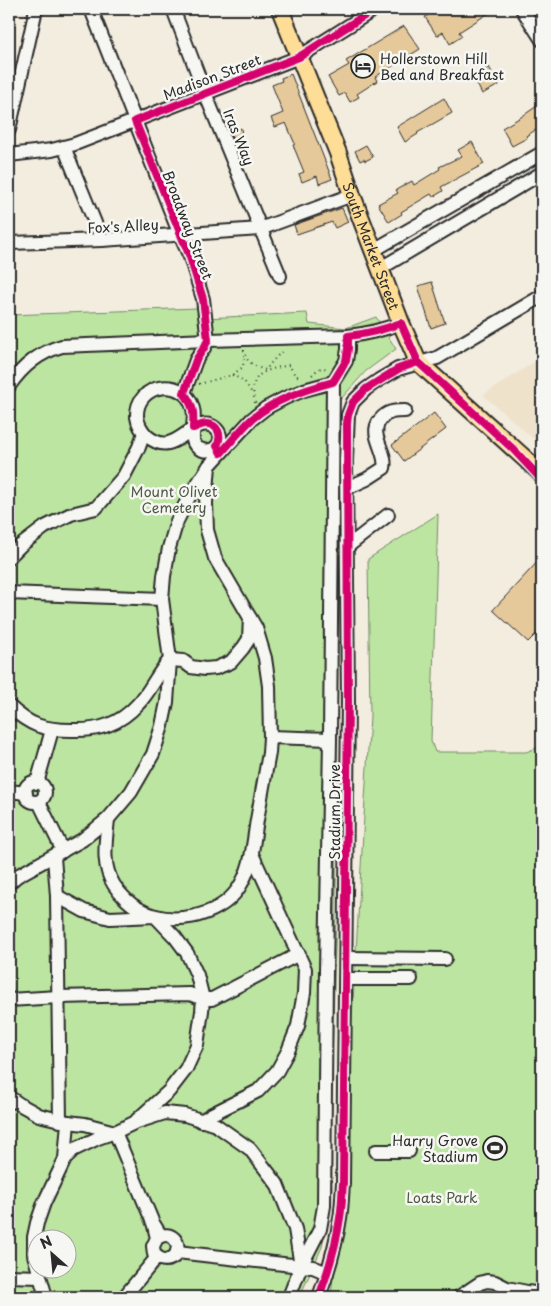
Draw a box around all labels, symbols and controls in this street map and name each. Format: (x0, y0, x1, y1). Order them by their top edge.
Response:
place label: Hollerstown Hill Bed and Breakfast (380, 48, 504, 85)
street label: Madison Street (160, 49, 264, 105)
hotel icon: Hollerstown Hill Bed and Breakfast (350, 53, 376, 79)
street label: Iras Way (218, 105, 260, 169)
street label: Broadway Street (158, 167, 219, 283)
street label: South Market Street (338, 179, 406, 313)
street label: Fox's Alley (87, 214, 159, 238)
park label: Mount Olivet Cemetery (131, 481, 218, 518)
street label: Stadium Drive (324, 764, 345, 860)
place label: Harry Grove Stadium (392, 1130, 478, 1167)
sports icon: Harry Grove Stadium (482, 1135, 508, 1161)
park label: Loats Park (406, 1187, 478, 1208)
north arrow (28, 1228, 78, 1278)
text: N (36, 1230, 56, 1254)

